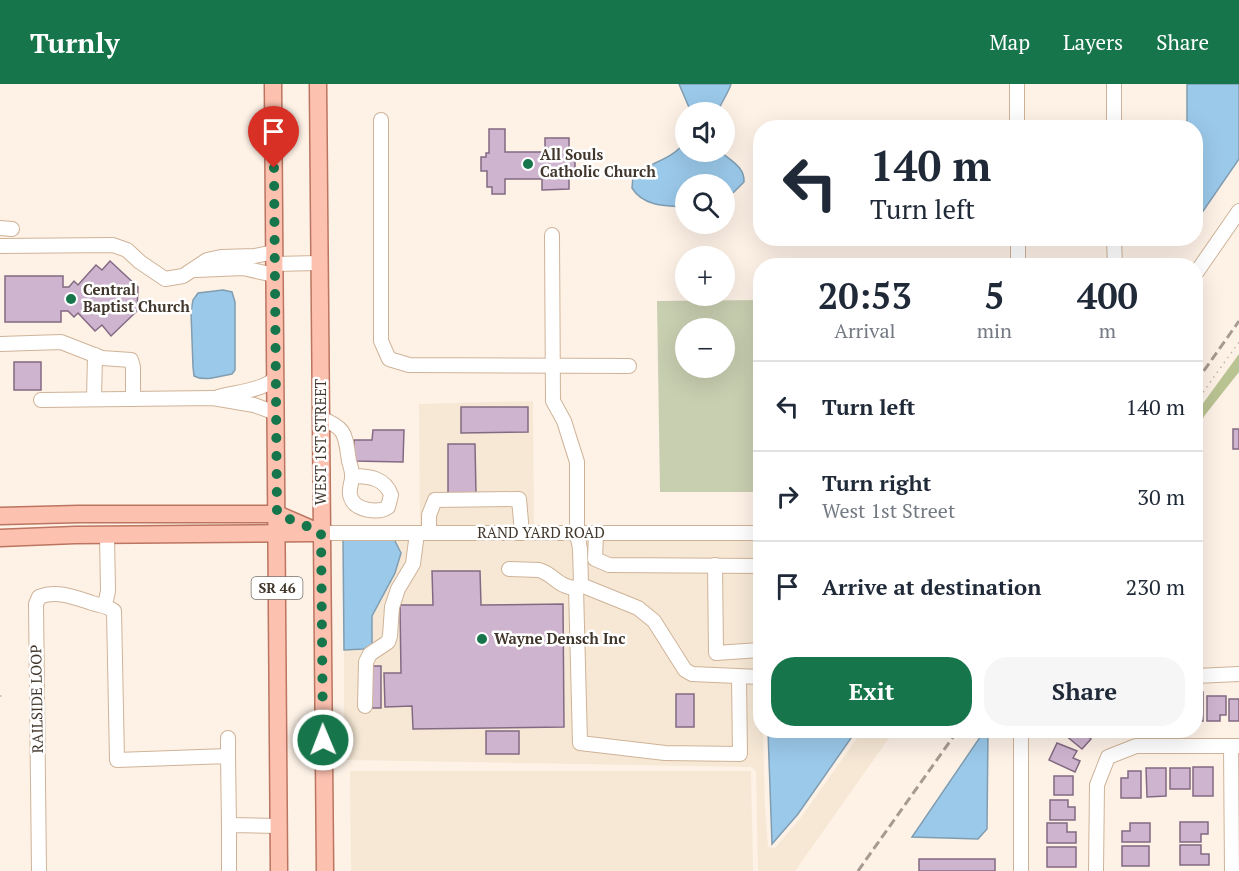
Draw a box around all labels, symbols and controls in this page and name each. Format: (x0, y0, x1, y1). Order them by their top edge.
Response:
text: Turnly (30, 24, 119, 61)
text: Map (989, 28, 1030, 56)
text: Layers (1063, 28, 1123, 56)
text: Share (1156, 28, 1209, 56)
map controls (675, 102, 735, 378)
button: sound (675, 102, 735, 162)
pin (248, 106, 299, 168)
icon: arrive (257, 115, 290, 148)
text: 140 m (870, 137, 991, 193)
place label: All Souls Catholic Church (540, 144, 656, 181)
icon: left (771, 144, 849, 222)
marker: All Souls Catholic Church (521, 157, 535, 171)
button: search (675, 174, 735, 234)
text: Turn left (870, 191, 975, 227)
button: + (675, 246, 735, 306)
text: 20:53 (818, 272, 912, 319)
text: 5 (984, 272, 1005, 319)
text: 400 (1077, 272, 1138, 319)
place label: Central Baptist Church (83, 279, 190, 316)
marker: Central Baptist Church (64, 292, 78, 306)
text: Arrival (834, 317, 896, 344)
text: min (977, 317, 1012, 344)
text: m (1099, 317, 1116, 344)
button: − (675, 318, 735, 378)
street label: WEST 1ST STREET (310, 379, 330, 505)
icon: left (771, 390, 804, 423)
text: Turn left (822, 392, 915, 421)
text: 140 m (1125, 392, 1185, 421)
text: Turn right (822, 468, 931, 497)
icon: right (771, 480, 804, 513)
text: 30 m (1137, 482, 1185, 511)
text: West 1st Street (822, 497, 955, 524)
street label: RAND YARD ROAD (477, 522, 605, 542)
icon: arrive (771, 570, 804, 603)
text: Arrive at destination (822, 572, 1041, 601)
text: 230 m (1125, 572, 1185, 601)
road number: SR 46 (252, 577, 302, 599)
place label: Wayne Densch Inc (494, 628, 625, 648)
marker: Wayne Densch Inc (475, 632, 489, 646)
street label: RAILSIDE LOOP (25, 644, 47, 754)
button: Exit (771, 657, 972, 726)
button: Share (984, 657, 1185, 726)
position arrow (291, 708, 355, 772)

